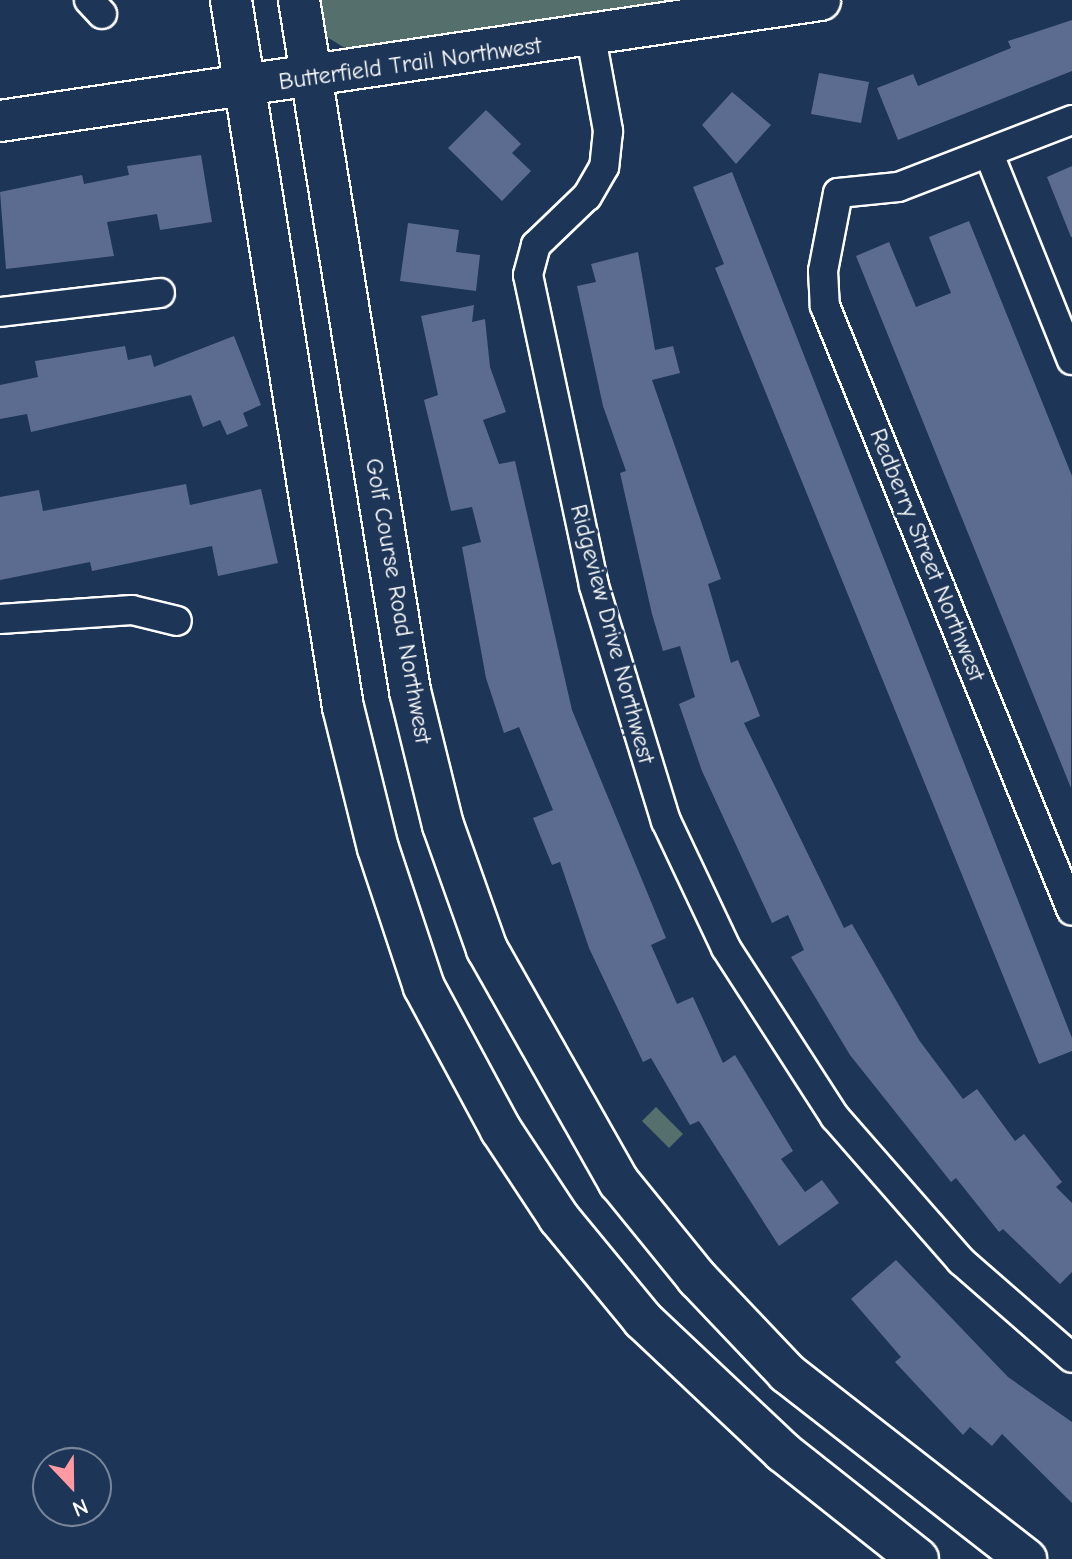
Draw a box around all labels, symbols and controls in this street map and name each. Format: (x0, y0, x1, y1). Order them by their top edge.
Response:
street label: Butterfield Trail Northwest (277, 31, 543, 97)
street label: Redberry Street Northwest (863, 424, 991, 686)
street label: Golf Course Road Northwest (359, 456, 437, 746)
street label: Ridgeview Drive Northwest (564, 501, 660, 767)
north arrow (32, 1447, 112, 1527)
text: N (69, 1493, 92, 1522)

